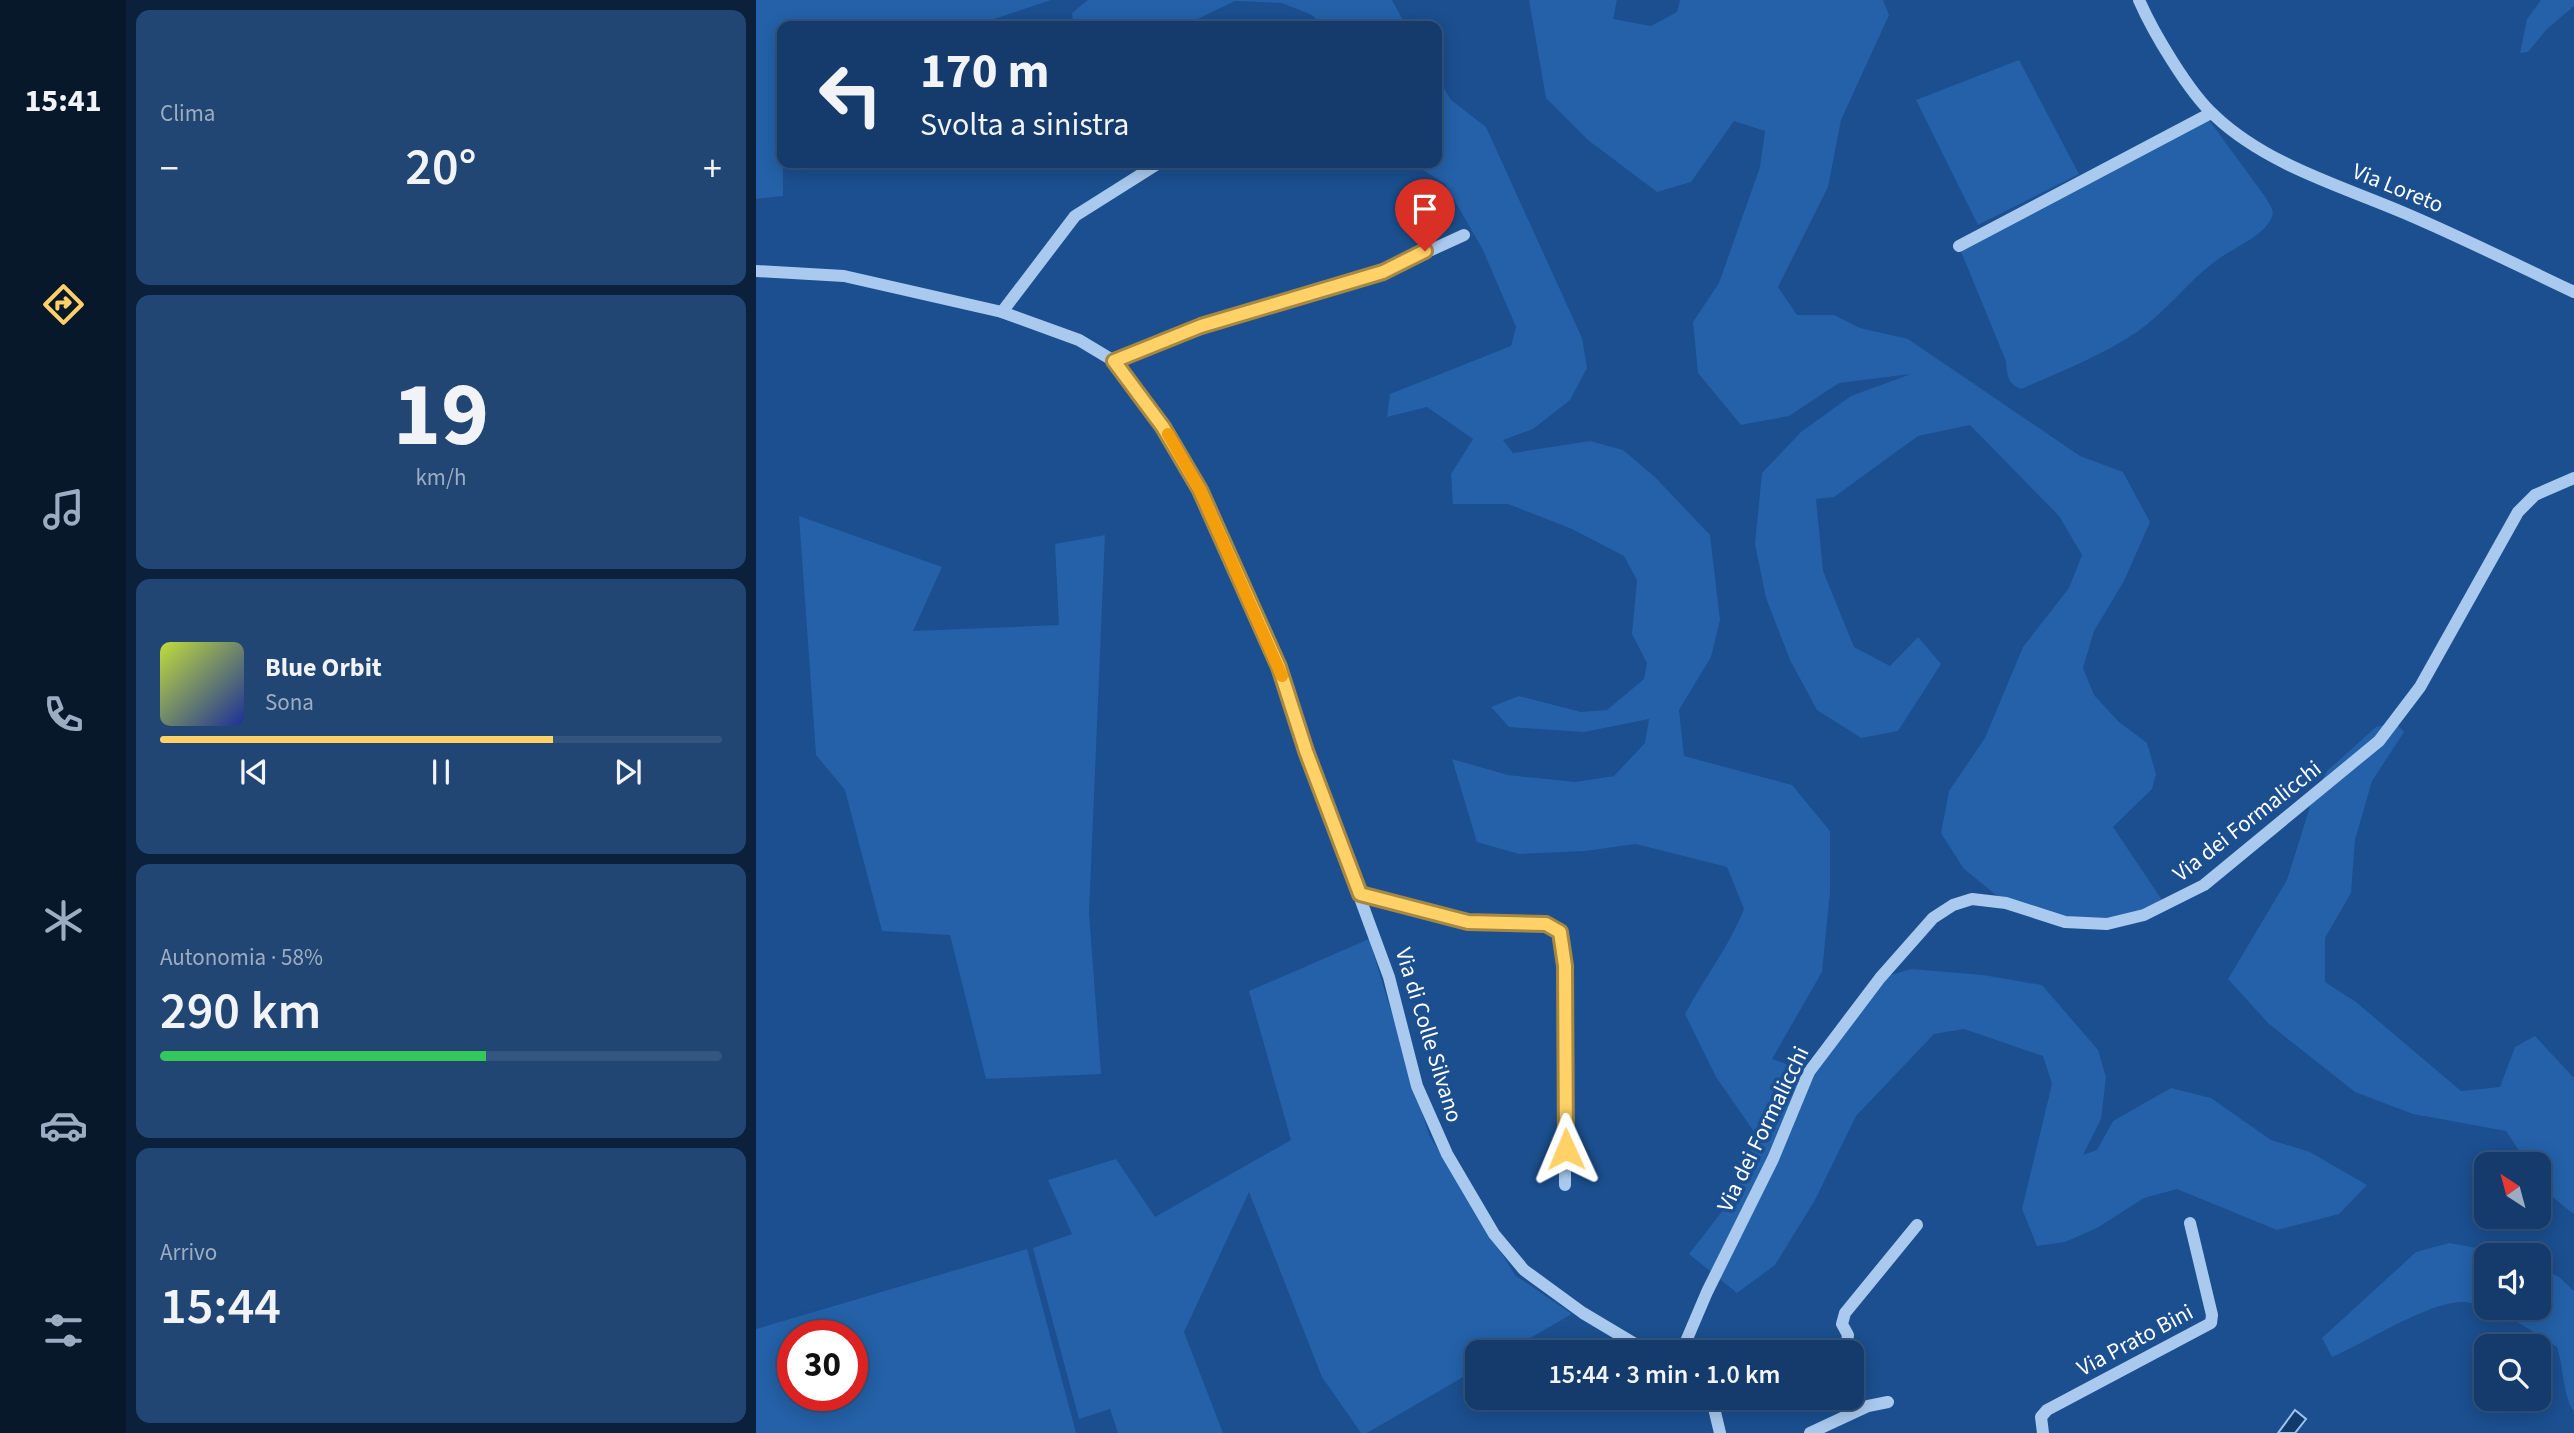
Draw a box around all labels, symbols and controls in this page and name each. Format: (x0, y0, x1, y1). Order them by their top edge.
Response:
text: 170 m (920, 37, 1049, 107)
icon: left (805, 49, 896, 140)
text: 15:41 (24, 78, 102, 124)
text: Clima (160, 97, 215, 130)
text: Svolta a sinistra (920, 102, 1129, 148)
text: 20° (405, 131, 477, 205)
text: − (160, 142, 179, 196)
text: + (703, 142, 722, 196)
street label: Via Loreto (2347, 155, 2449, 221)
pin (1395, 179, 1455, 251)
icon: arrive (1406, 190, 1444, 228)
icon: directions (39, 280, 88, 329)
text: 19 (393, 351, 489, 480)
text: km/h (415, 461, 467, 494)
icon: music (39, 485, 88, 534)
text: Blue Orbit (265, 649, 382, 686)
text: Sona (265, 686, 314, 719)
icon: phone (39, 690, 88, 739)
street label: Via dei Formalicchi (2166, 752, 2328, 890)
icon: previous (235, 753, 273, 791)
icon: pause (422, 753, 460, 791)
icon: next (609, 753, 647, 791)
icon: climate (39, 896, 88, 945)
text: Autonomia · 58% (160, 941, 323, 974)
street label: Via di Colle Silvano (1387, 944, 1471, 1126)
text: 290 km (160, 975, 321, 1049)
street label: Via dei Formalicchi (1709, 1041, 1817, 1217)
icon: car (39, 1101, 88, 1150)
position arrow (1529, 1112, 1603, 1186)
north arrow (2474, 1152, 2552, 1228)
map controls (2474, 1152, 2551, 1411)
text: Arrivo (160, 1236, 217, 1269)
button: sound (2474, 1243, 2551, 1320)
text: 15:44 (160, 1270, 281, 1344)
street label: Via Prato Bini (2071, 1296, 2199, 1384)
icon: filters (39, 1306, 88, 1355)
speed limit sign: 30 (777, 1320, 868, 1411)
button: search (2474, 1334, 2551, 1411)
text: 15:44 · 3 min · 1.0 km (1549, 1356, 1780, 1393)

